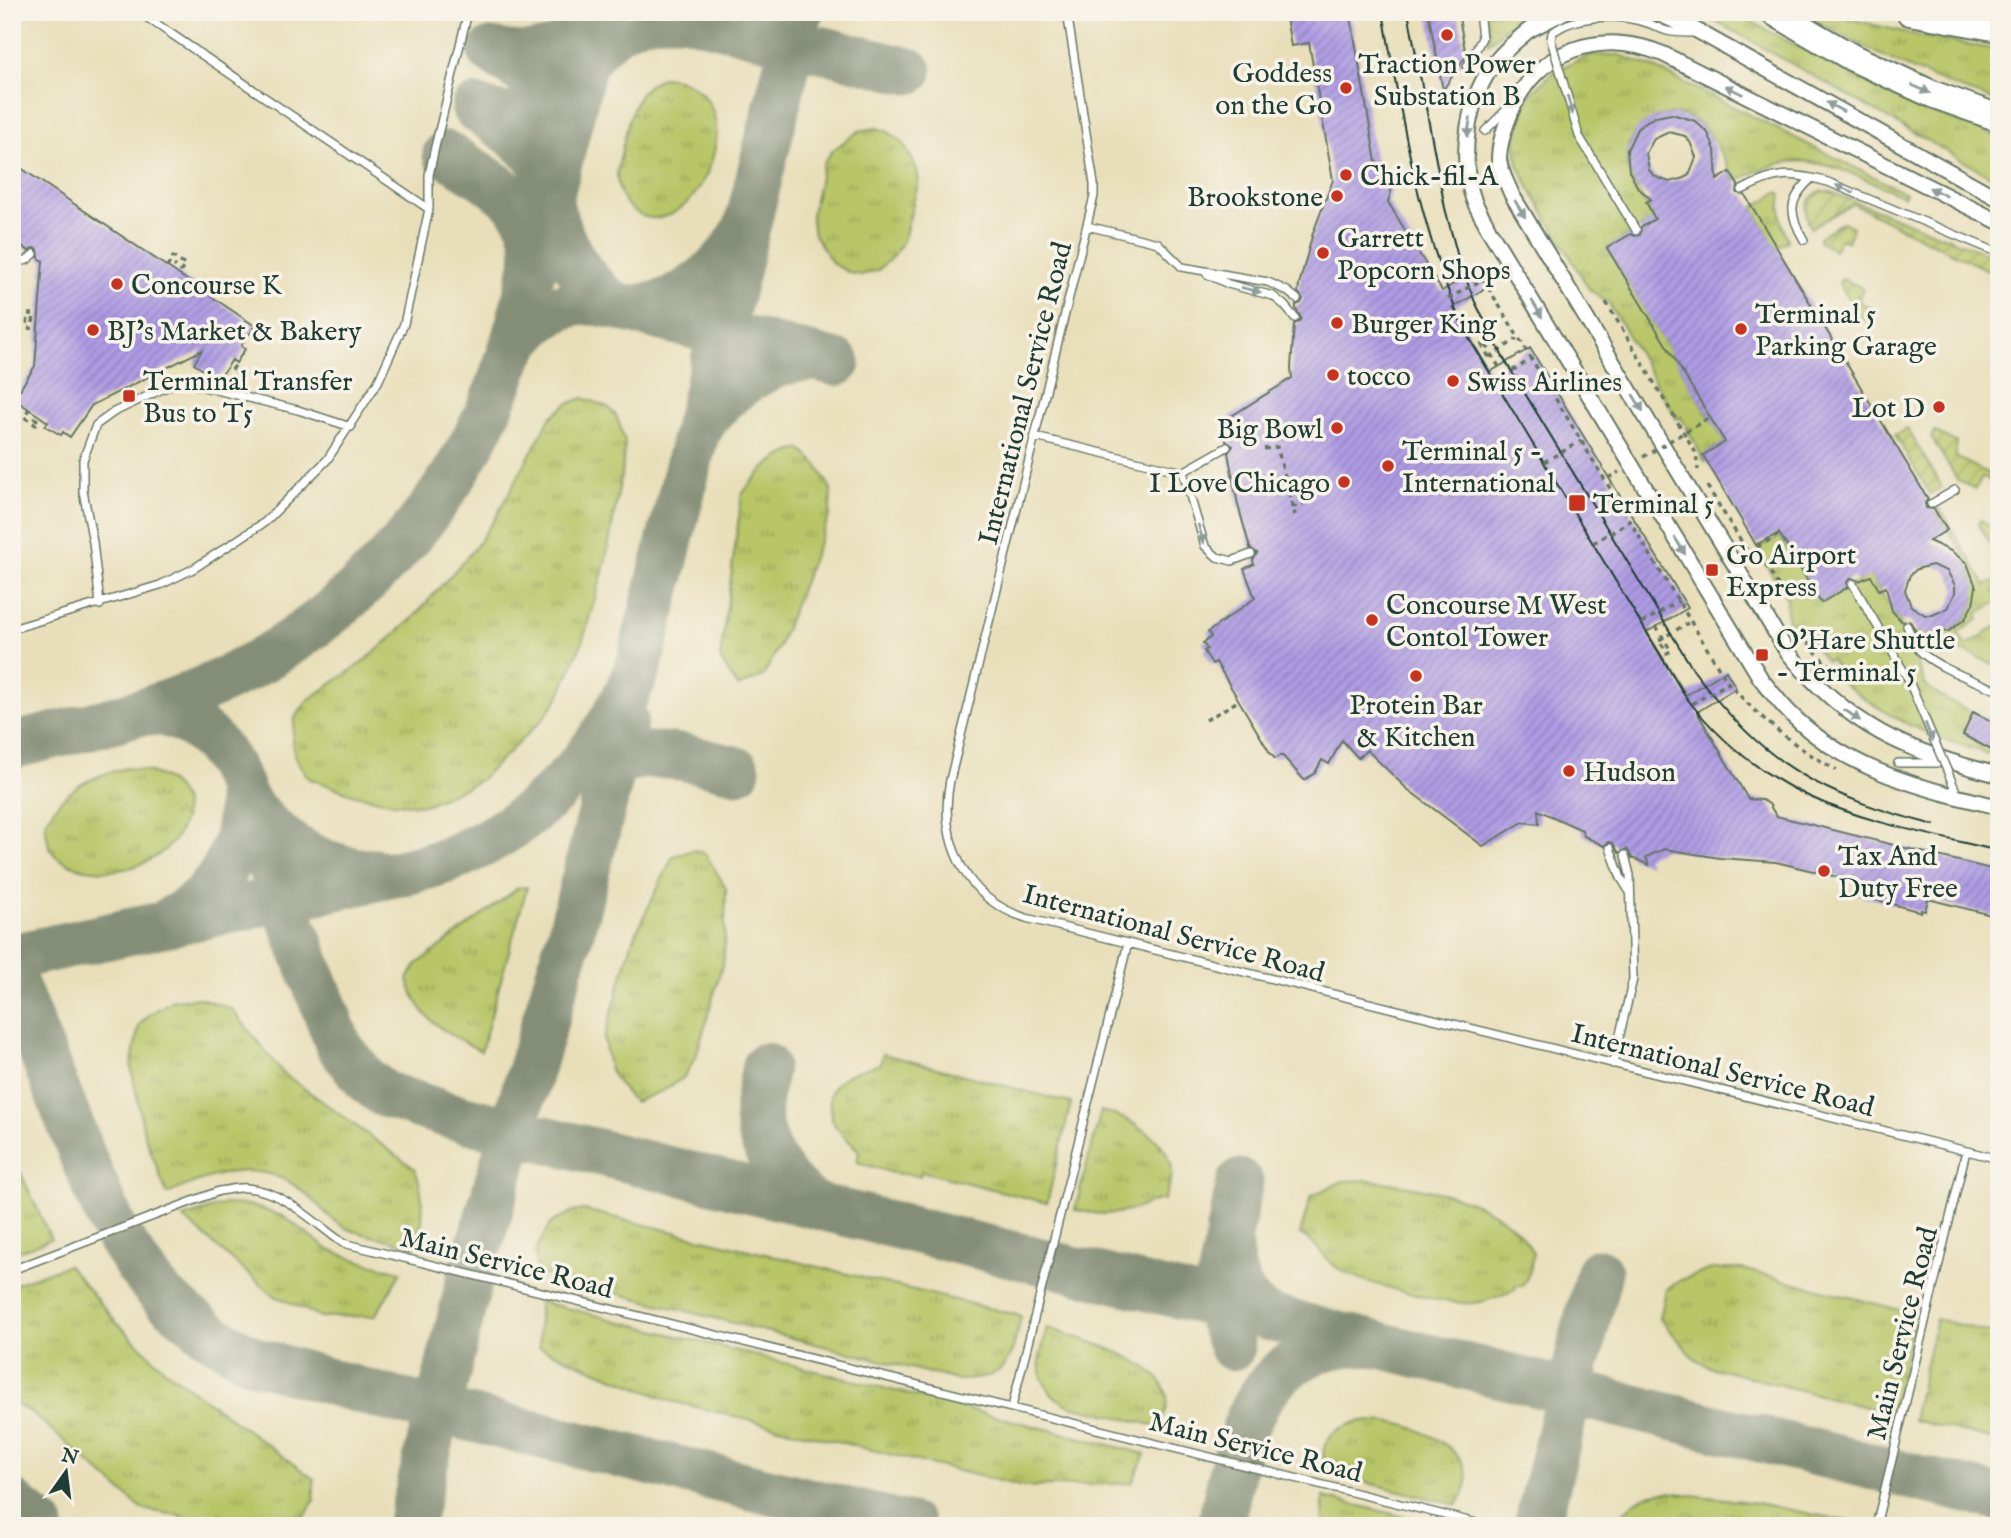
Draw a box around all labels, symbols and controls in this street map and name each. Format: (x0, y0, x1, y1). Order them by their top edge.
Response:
marker: Traction Power Substation B (1439, 27, 1455, 43)
place label: Traction Power Substation B (1358, 48, 1536, 115)
place label: Goddess on the Go (1215, 57, 1332, 124)
marker: Goddess on the Go (1338, 80, 1354, 96)
one-way arrow (1911, 84, 1932, 95)
one-way arrow (1724, 85, 1744, 96)
one-way arrow (1566, 95, 1576, 116)
one-way arrow (1825, 101, 1845, 113)
one-way arrow (1464, 116, 1475, 138)
place label: Chick-fil-A (1360, 160, 1499, 195)
marker: Chick-fil-A (1338, 167, 1354, 183)
place label: Brookstone (1187, 181, 1323, 216)
one-way arrow (1835, 184, 1856, 195)
one-way arrow (1928, 186, 1948, 197)
marker: Brookstone (1329, 188, 1345, 204)
one-way arrow (1514, 199, 1527, 218)
place label: Garrett Popcorn Shops (1337, 222, 1511, 289)
street label: International Service Road (972, 238, 1081, 549)
marker: Garrett Popcorn Shops (1315, 245, 1331, 261)
place label: Concourse K (131, 269, 283, 304)
marker: Concourse K (109, 276, 125, 292)
one-way arrow (1241, 285, 1262, 295)
place label: Terminal 5 Parking Garage (1755, 298, 1937, 365)
one-way arrow (1531, 300, 1544, 319)
place label: Burger King (1351, 308, 1497, 343)
place label: BJ's Market & Bakery (107, 315, 362, 350)
marker: Burger King (1329, 315, 1345, 331)
marker: Terminal 5 Parking Garage (1733, 321, 1749, 337)
marker: BJ's Market & Bakery (85, 322, 101, 338)
place label: tocco (1347, 360, 1411, 395)
place label: Terminal Transfer Bus to T5 (143, 365, 353, 432)
place label: Swiss Airlines (1467, 366, 1622, 401)
marker: tocco (1325, 367, 1341, 383)
marker: Swiss Airlines (1445, 373, 1461, 389)
marker: Terminal Transfer Bus to T5 (121, 388, 137, 404)
place label: Lot D (1852, 392, 1925, 427)
one-way arrow (1632, 394, 1644, 413)
marker: Lot D (1931, 399, 1947, 415)
place label: Big Bowl (1216, 413, 1323, 448)
marker: Big Bowl (1329, 420, 1345, 436)
place label: Terminal 5 - International (1402, 435, 1556, 502)
marker: Terminal 5 - International (1380, 458, 1396, 474)
place label: I Love Chicago (1149, 467, 1330, 502)
marker: I Love Chicago (1336, 474, 1352, 490)
place label: Terminal 5 (1593, 488, 1714, 523)
marker: Terminal 5 (1567, 493, 1587, 513)
one-way arrow (1197, 524, 1207, 545)
one-way arrow (1674, 536, 1687, 555)
place label: Go Airport Express (1726, 539, 1857, 606)
marker: Go Airport Express (1704, 562, 1720, 578)
place label: Concourse M West Contol Tower (1386, 589, 1607, 656)
marker: Concourse M West Contol Tower (1364, 612, 1380, 628)
place label: O'Hare Shuttle - Terminal 5 (1776, 624, 1956, 691)
marker: O'Hare Shuttle - Terminal 5 (1754, 647, 1770, 663)
marker: Protein Bar & Kitchen (1408, 668, 1424, 684)
place label: Protein Bar & Kitchen (1349, 689, 1483, 756)
one-way arrow (1843, 708, 1861, 722)
one-way arrow (1924, 721, 1935, 742)
place label: Hudson (1583, 756, 1676, 791)
marker: Hudson (1561, 763, 1577, 779)
place label: Tax And Duty Free (1838, 840, 1958, 907)
marker: Tax And Duty Free (1816, 863, 1832, 879)
street label: International Service Road (1019, 877, 1328, 992)
street label: International Service Road (1567, 1017, 1878, 1126)
street label: Main Service Road (396, 1221, 617, 1308)
street label: Main Service Road (1860, 1223, 1947, 1444)
street label: Main Service Road (1145, 1405, 1366, 1492)
north arrow (32, 1436, 102, 1506)
text: N (58, 1444, 81, 1471)

